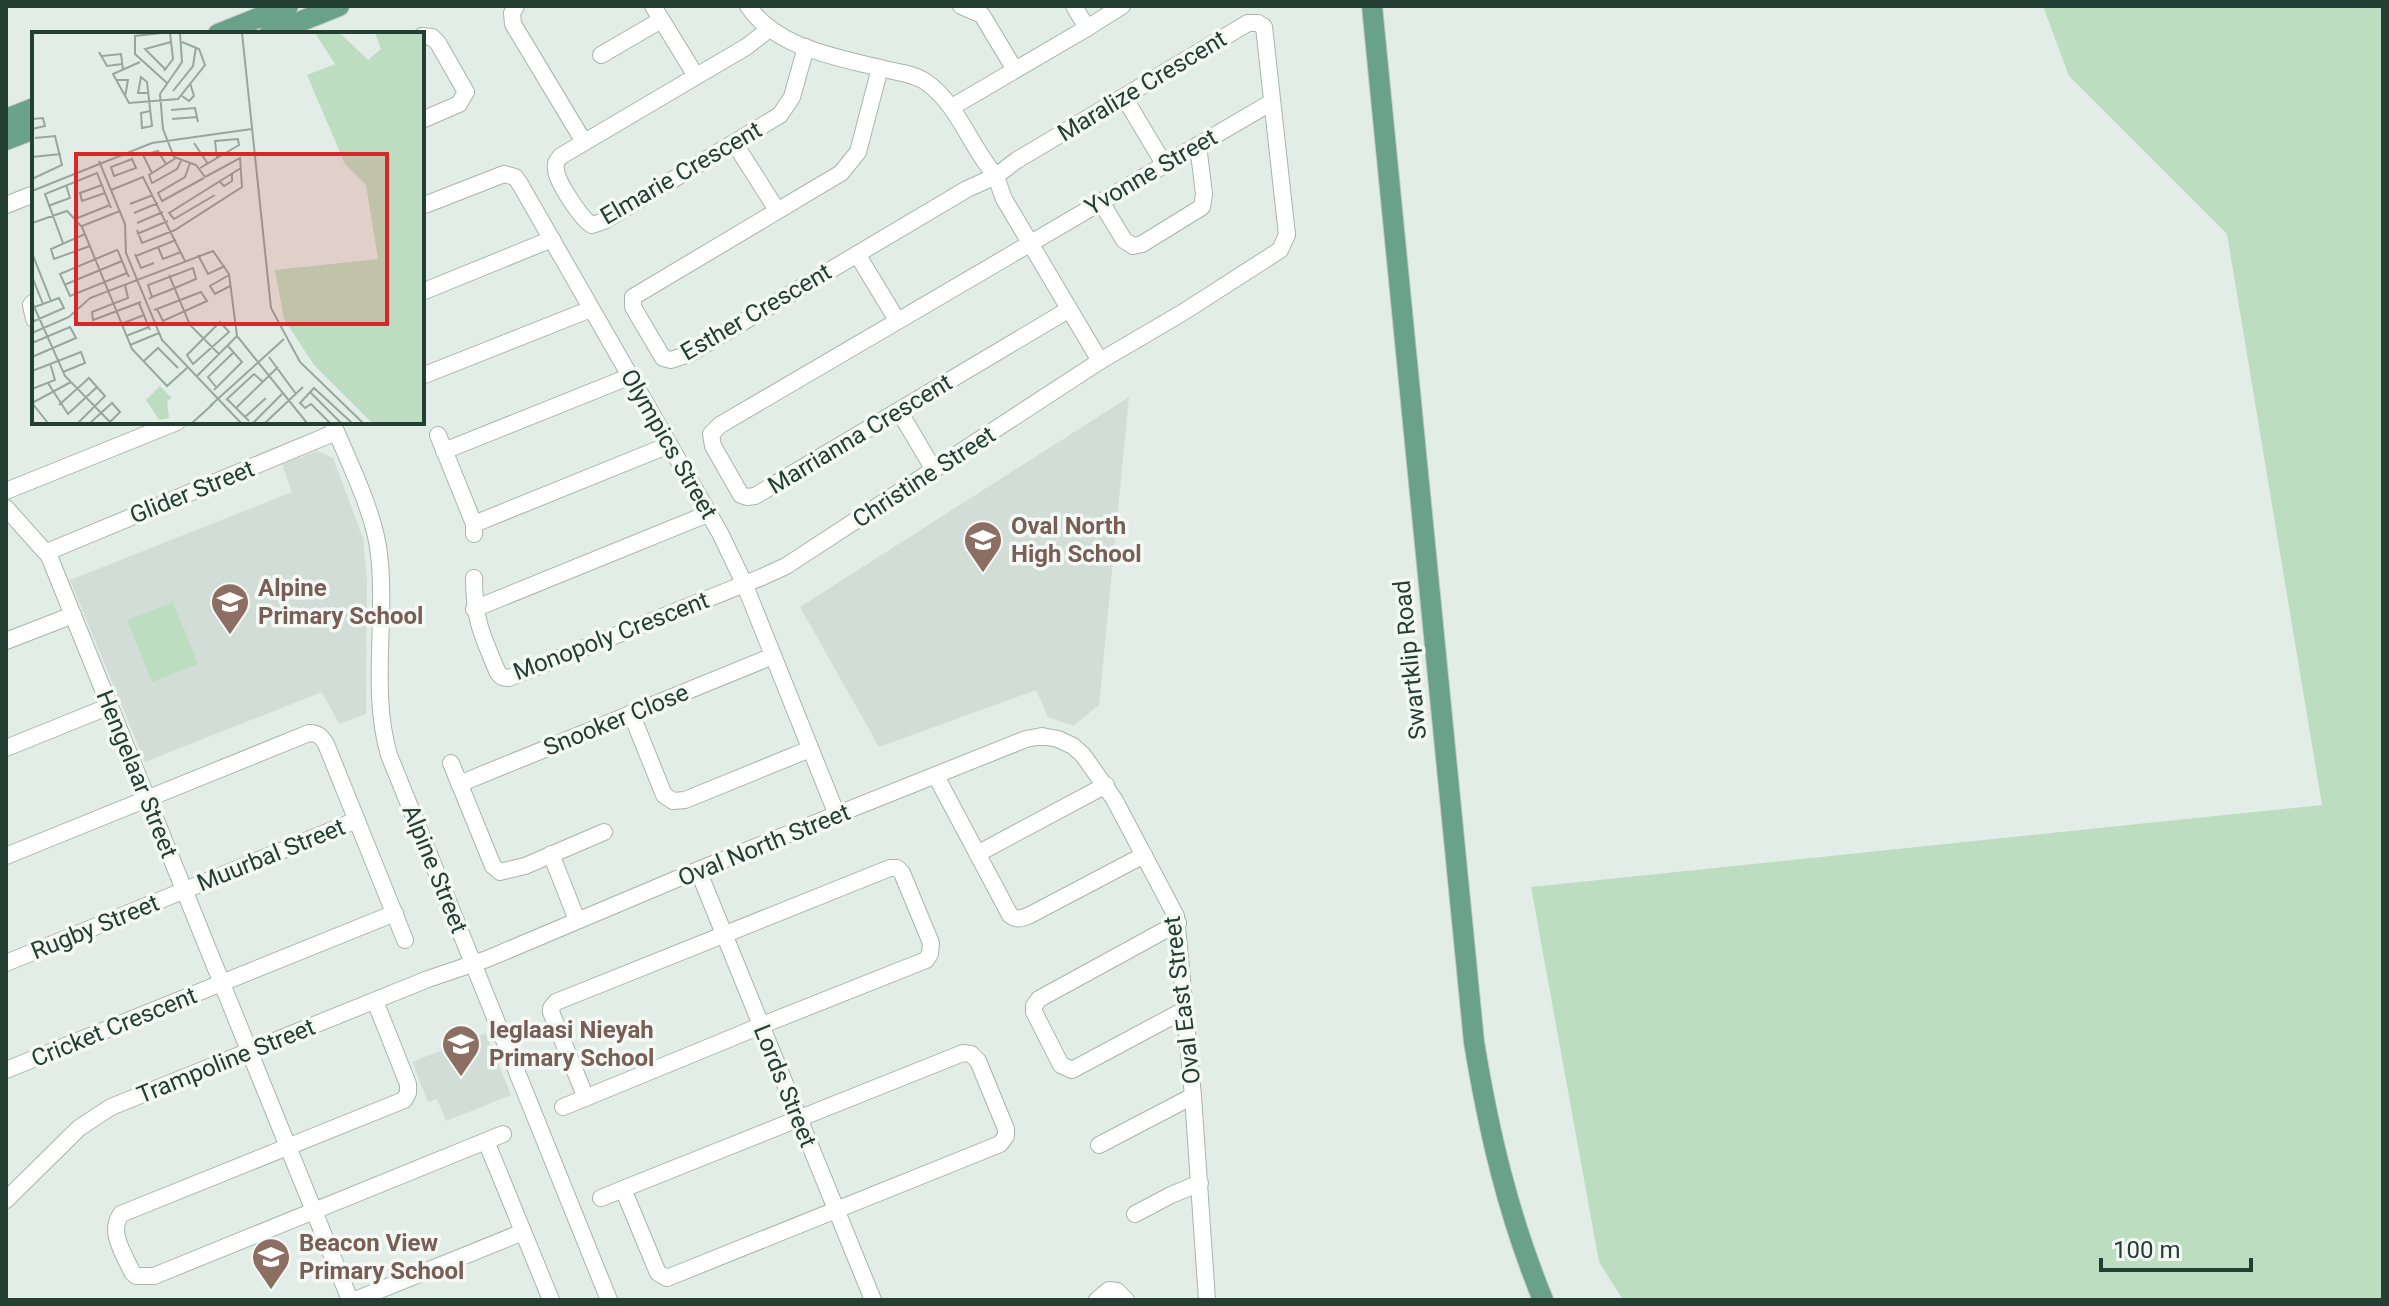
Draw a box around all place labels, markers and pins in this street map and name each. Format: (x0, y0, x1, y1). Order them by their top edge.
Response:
place label: Oval North High School (1011, 512, 1142, 568)
school or university icon: Oval North High School (962, 519, 1004, 574)
place label: Alpine Primary School (258, 574, 423, 630)
school or university icon: Alpine Primary School (209, 581, 251, 636)
place label: Ieglaasi Nieyah Primary School (489, 1016, 654, 1072)
school or university icon: Ieglaasi Nieyah Primary School (440, 1023, 482, 1078)
place label: Beacon View Primary School (299, 1229, 464, 1285)
school or university icon: Beacon View Primary School (250, 1236, 292, 1291)

